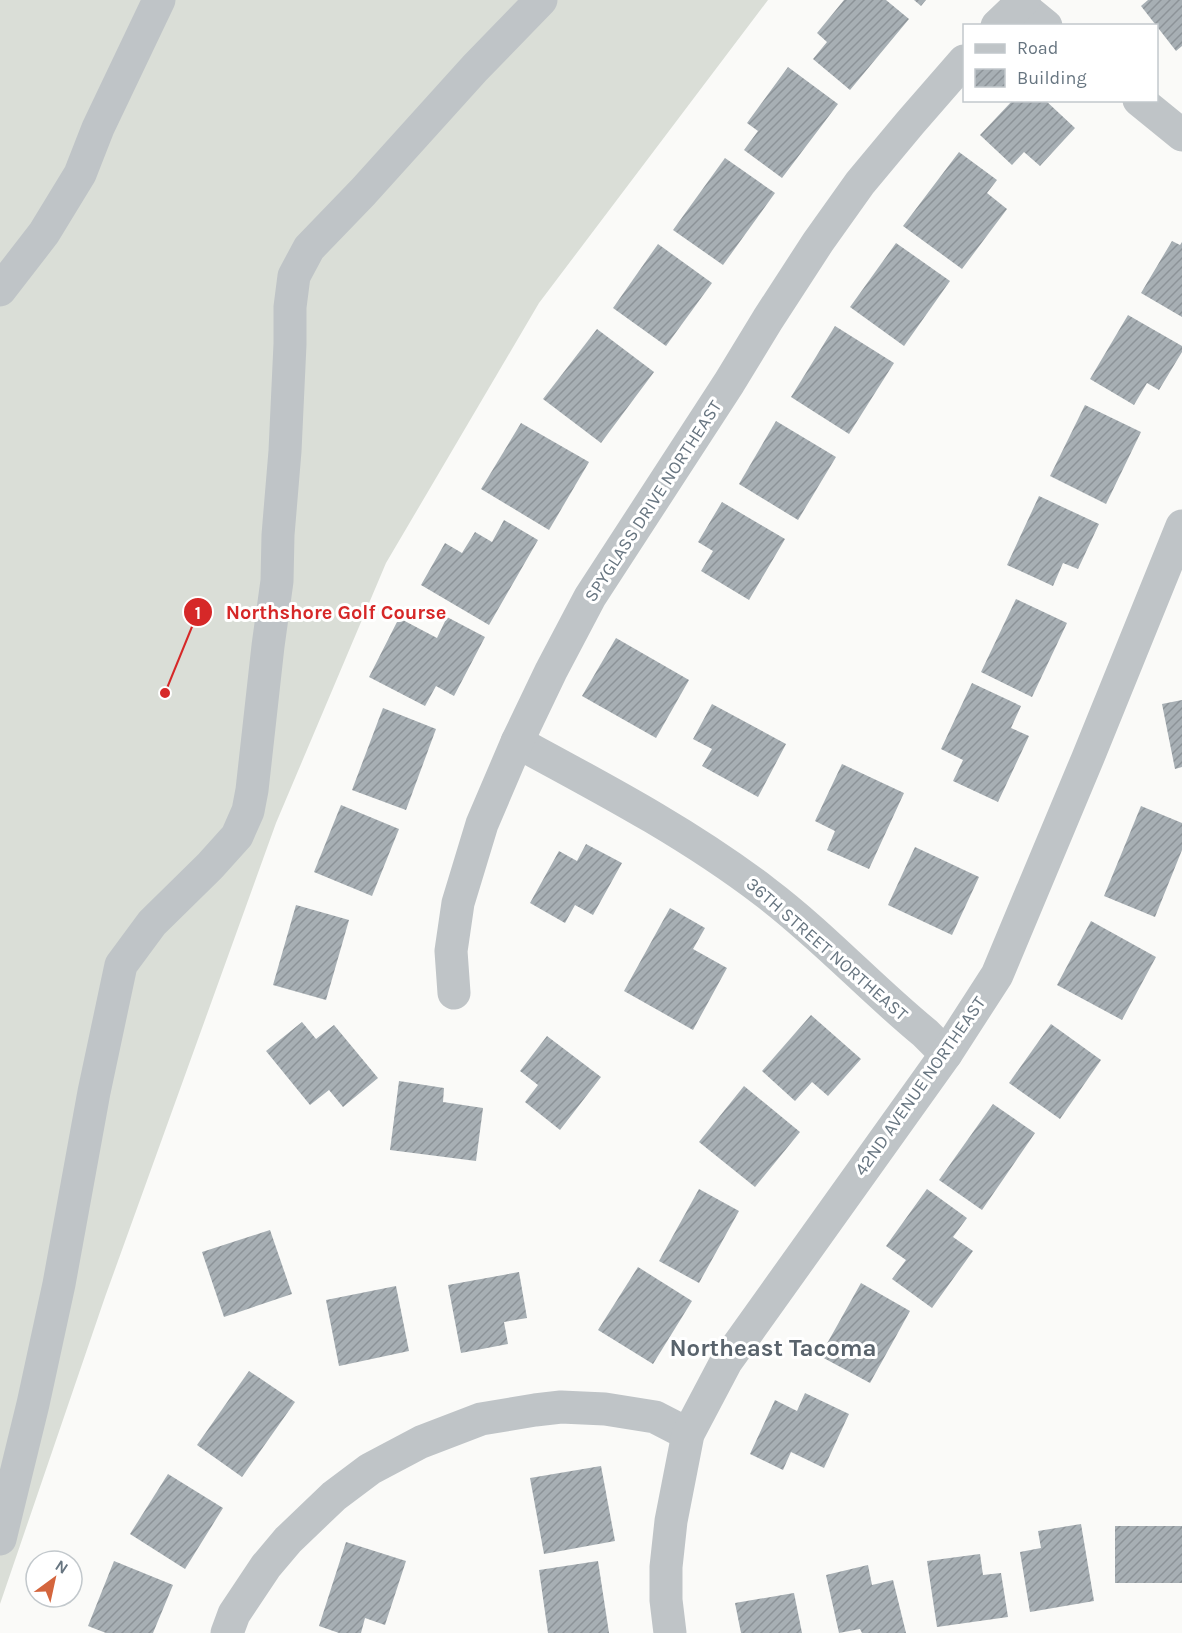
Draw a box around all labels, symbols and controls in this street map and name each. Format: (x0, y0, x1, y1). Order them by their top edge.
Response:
legend (963, 24, 1158, 102)
text: Road (1017, 37, 1058, 59)
text: Building (1017, 67, 1087, 89)
street label: SPYGLASS DRIVE NORTHEAST (580, 396, 726, 606)
callout: Northshore Golf Course (183, 593, 458, 631)
text: Northshore Golf Course (226, 601, 446, 624)
text: 1 (195, 602, 201, 624)
street label: 36TH STREET NORTHEAST (742, 873, 912, 1025)
street label: 42ND AVENUE NORTHEAST (850, 992, 990, 1180)
district label: Northeast Tacoma (669, 1334, 877, 1362)
north arrow (24, 1549, 84, 1609)
text: N (52, 1556, 72, 1578)

